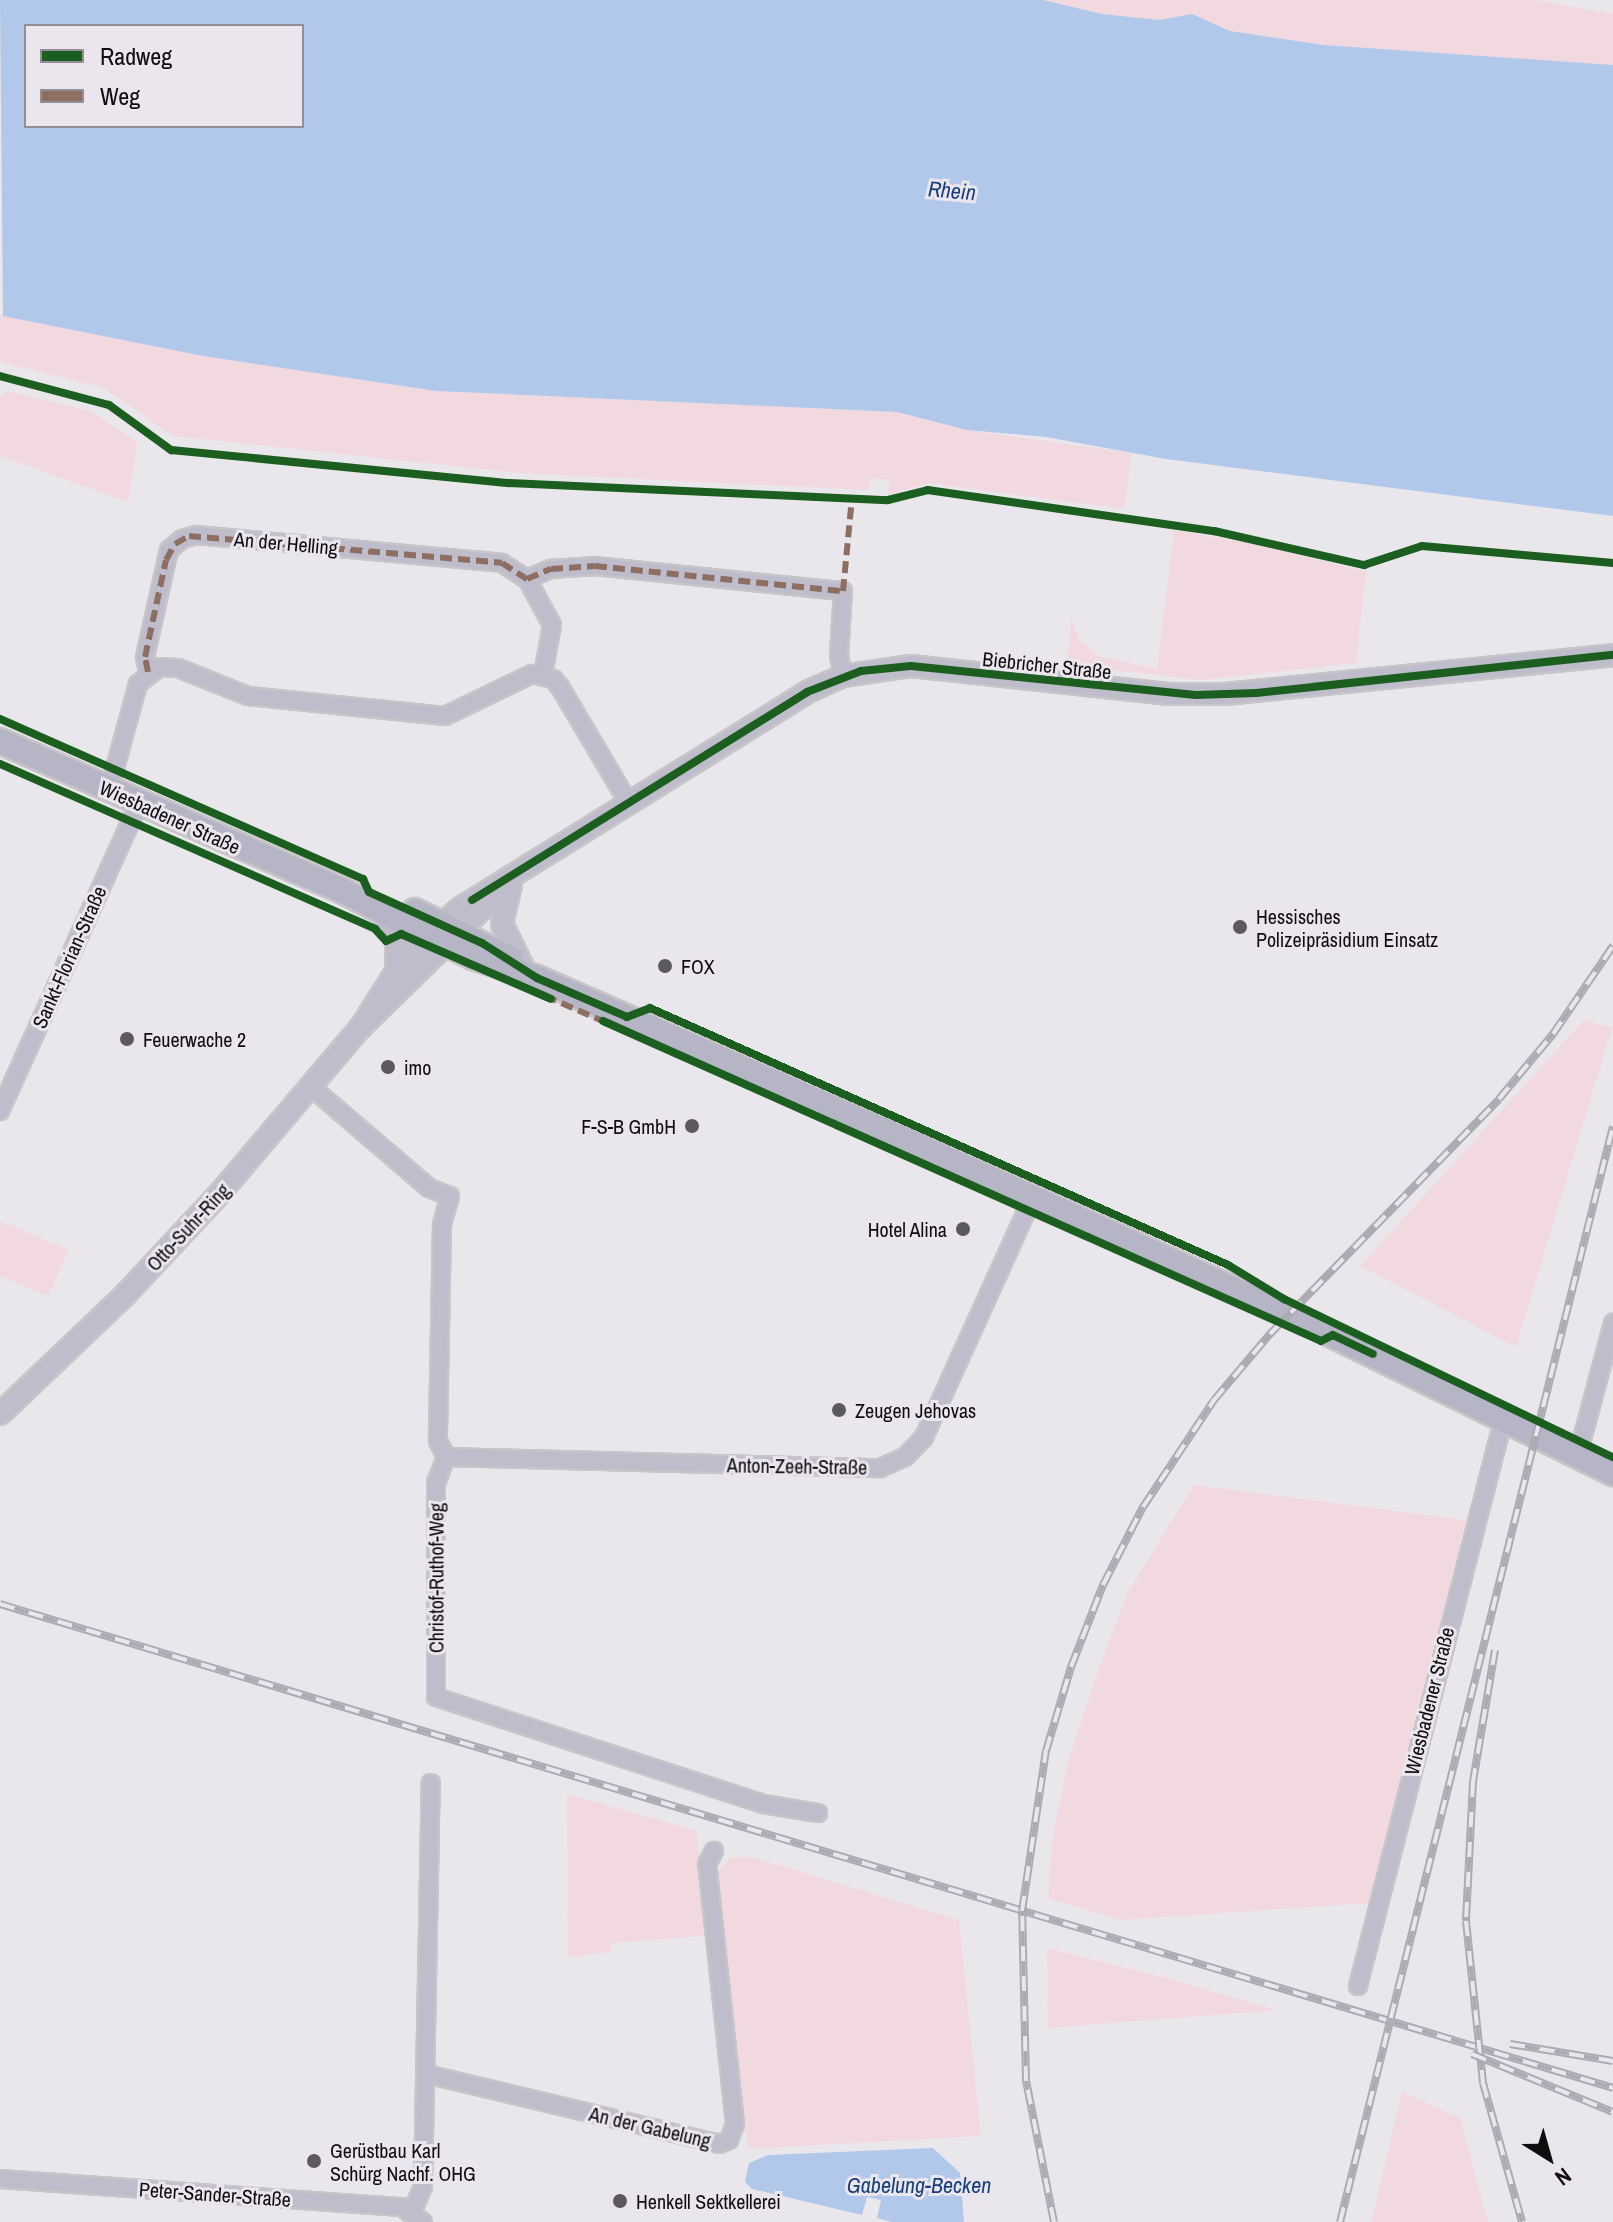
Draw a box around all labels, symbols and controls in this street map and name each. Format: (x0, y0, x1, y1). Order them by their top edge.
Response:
legend (24, 24, 304, 128)
text: Radweg (100, 40, 172, 72)
text: Weg (100, 80, 140, 112)
water label: Rhein (927, 176, 977, 206)
street label: An der Helling (233, 527, 339, 559)
street label: Biebricher Straße (981, 646, 1113, 684)
street label: Wiesbadener Straße (96, 775, 244, 859)
street label: Sankt-Florian-Straße (27, 882, 111, 1032)
place label: Hessisches Polizeipräsidium Einsatz (1256, 904, 1438, 951)
marker: Hessisches Polizeipräsidium Einsatz (1231, 918, 1249, 936)
place label: FOX (681, 954, 715, 978)
marker: FOX (656, 957, 674, 975)
place label: Feuerwache 2 (143, 1027, 246, 1051)
marker: Feuerwache 2 (118, 1030, 136, 1048)
place label: imo (404, 1055, 431, 1079)
marker: imo (379, 1058, 397, 1076)
place label: F-S-B GmbH (581, 1114, 676, 1138)
marker: F-S-B GmbH (683, 1117, 701, 1135)
street label: Otto-Suhr-Ring (141, 1178, 235, 1276)
place label: Hotel Alina (867, 1217, 947, 1241)
marker: Hotel Alina (954, 1220, 972, 1238)
place label: Zeugen Jehovas (855, 1398, 976, 1422)
marker: Zeugen Jehovas (830, 1401, 848, 1419)
street label: Anton-Zeeh-Straße (727, 1453, 867, 1479)
street label: Christof-Ruthof-Weg (424, 1503, 448, 1653)
street label: Wiesbadener Straße (1399, 1625, 1459, 1777)
street label: An der Gabelung (587, 2101, 713, 2153)
north arrow (1509, 2118, 1589, 2198)
place label: Gerüstbau Karl Schürg Nachf. OHG (330, 2138, 476, 2185)
marker: Gerüstbau Karl Schürg Nachf. OHG (305, 2152, 323, 2170)
text: N (1549, 2161, 1578, 2193)
water label: Gabelung-Becken (847, 2173, 991, 2199)
street label: Peter-Sander-Straße (138, 2177, 292, 2211)
place label: Henkell Sektkellerei (636, 2189, 781, 2213)
marker: Henkell Sektkellerei (611, 2192, 629, 2210)

